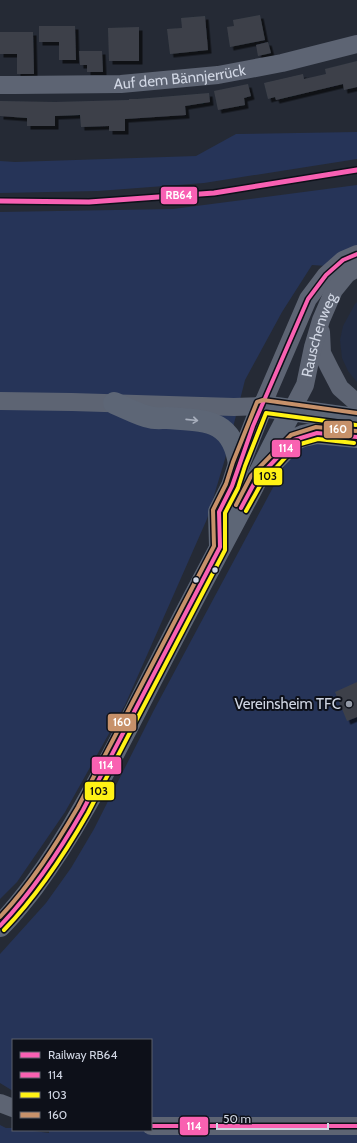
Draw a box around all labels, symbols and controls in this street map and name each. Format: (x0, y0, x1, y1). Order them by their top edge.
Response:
street label: Auf dem Bännjerrück (114, 61, 247, 93)
line badge: RB64 (160, 186, 198, 205)
text: RB64 (166, 188, 193, 202)
street label: Rauschenweg (298, 290, 341, 379)
one-way arrow (185, 416, 198, 424)
line badge: 160 (323, 420, 353, 439)
text: 160 (329, 422, 347, 436)
line badge: 114 (271, 439, 301, 458)
text: 114 (279, 441, 294, 455)
line badge: 103 (253, 467, 283, 486)
text: 103 (259, 469, 277, 483)
unlabelled marker (210, 565, 220, 575)
unlabelled marker (191, 575, 201, 585)
place label: Vereinsheim TFC (235, 695, 341, 713)
marker: Vereinsheim TFC (344, 699, 354, 709)
line badge: 160 (107, 713, 137, 732)
text: 160 (113, 715, 131, 729)
line badge: 114 (91, 756, 122, 775)
text: 114 (99, 758, 114, 772)
line badge: 103 (84, 781, 115, 801)
text: 103 (90, 784, 108, 798)
legend (12, 1039, 152, 1131)
text: Railway RB64 (48, 1047, 117, 1062)
text: 114 (48, 1067, 63, 1082)
text: 103 (48, 1087, 67, 1102)
scale bar (217, 1105, 328, 1131)
text: 160 (48, 1107, 67, 1122)
text: 50 m (223, 1111, 251, 1126)
line badge: 114 (179, 1116, 209, 1136)
text: 114 (187, 1119, 202, 1133)

